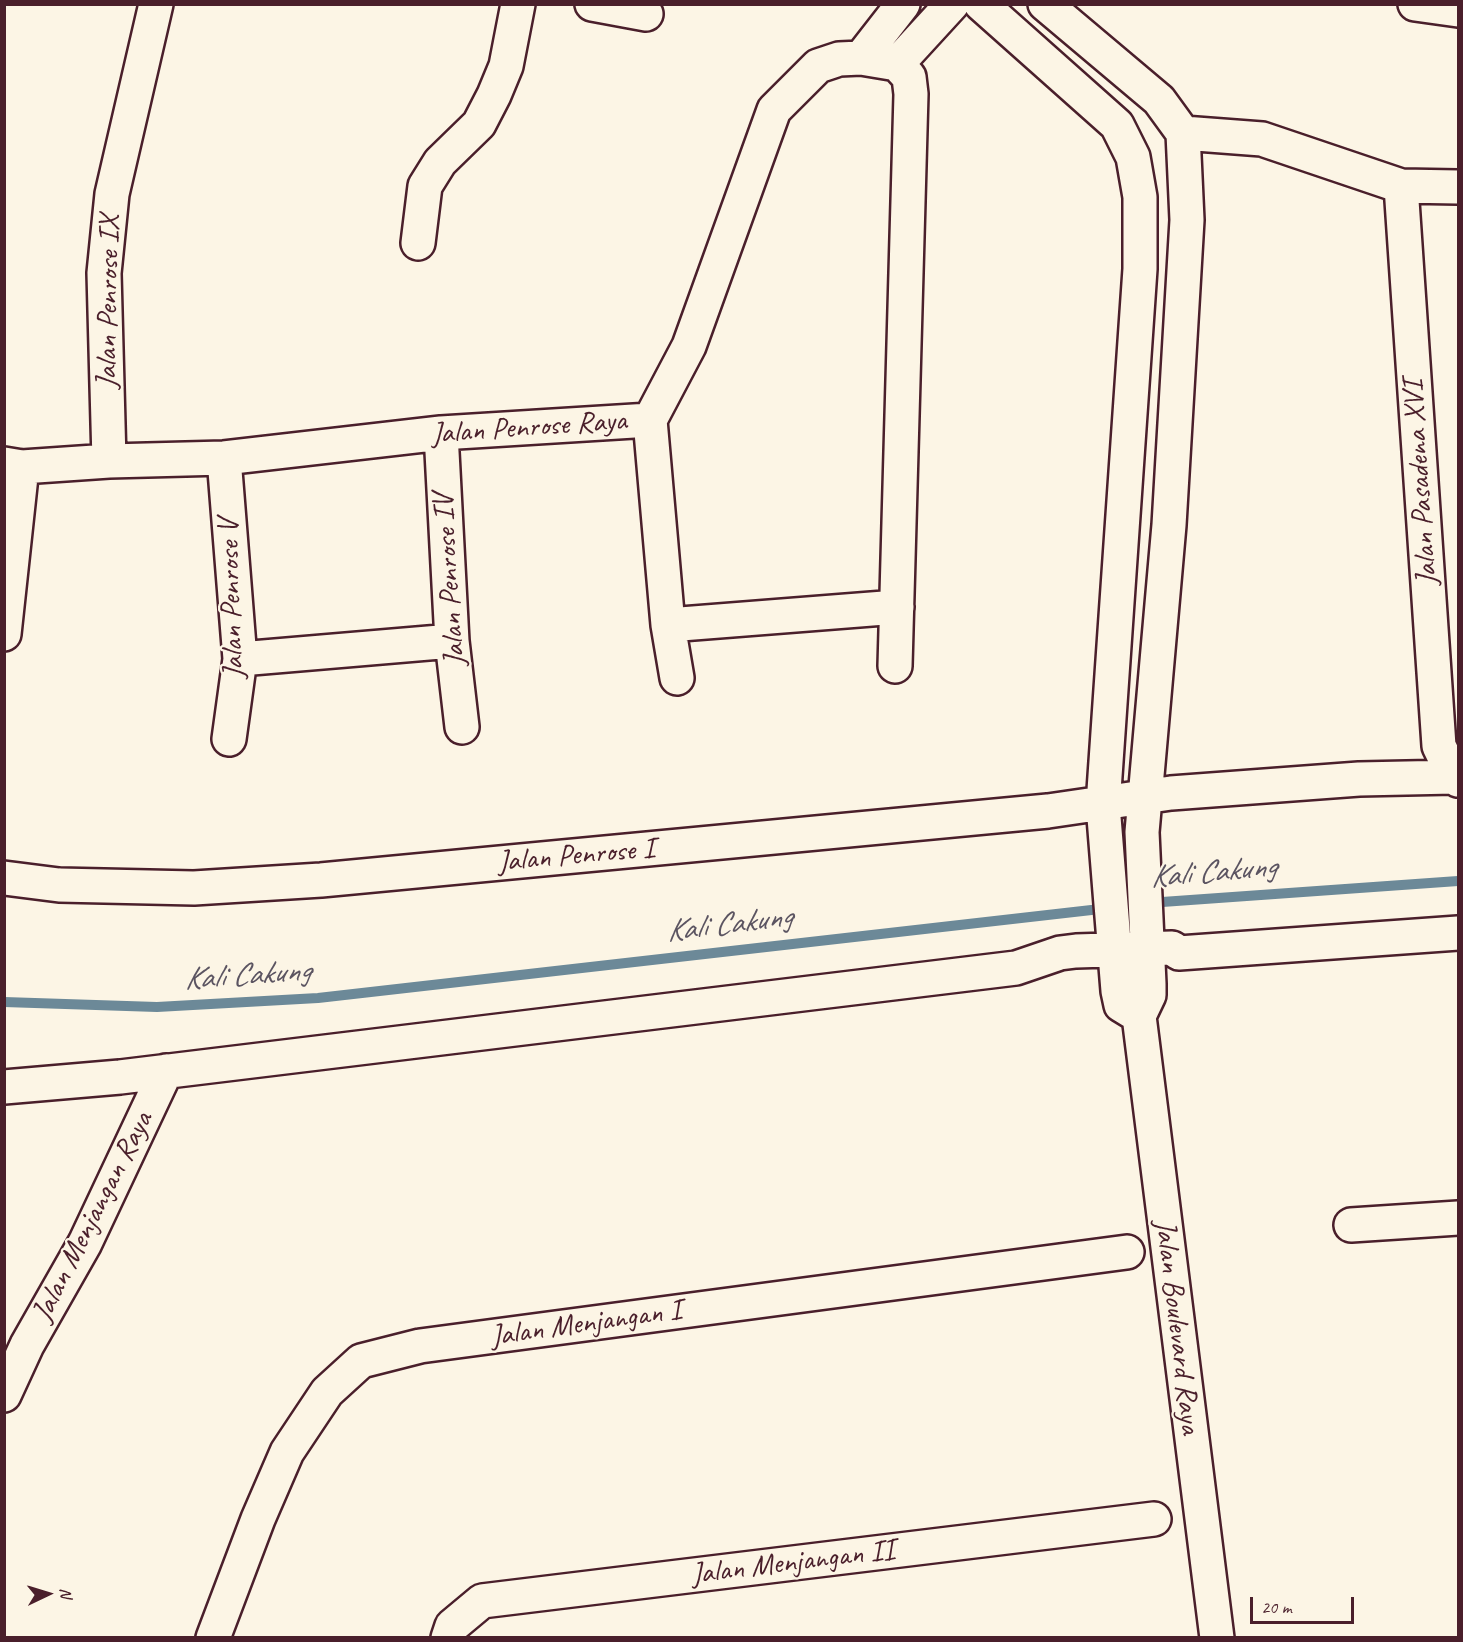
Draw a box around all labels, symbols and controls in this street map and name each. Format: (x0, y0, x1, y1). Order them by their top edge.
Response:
street label: Jalan Penrose IX (89, 215, 129, 389)
street label: Jalan Pasadena XVI (1396, 379, 1446, 587)
street label: Jalan Penrose Raya (430, 403, 628, 453)
street label: Jalan Penrose IV (426, 493, 474, 667)
street label: Jalan Penrose V (211, 519, 253, 679)
street label: Jalan Penrose I (496, 831, 656, 881)
water label: Kali Cakung (1148, 848, 1278, 898)
water label: Kali Cakung (664, 898, 794, 952)
water label: Kali Cakung (183, 952, 311, 1000)
street label: Jalan Menjangan Raya (25, 1106, 161, 1328)
street label: Jalan Boulevard Raya (1146, 1218, 1208, 1436)
street label: Jalan Menjangan I (488, 1293, 684, 1355)
street label: Jalan Menjangan II (689, 1533, 897, 1593)
north arrow (18, 1564, 78, 1624)
scale bar (1253, 1585, 1356, 1623)
text: N (56, 1587, 76, 1598)
text: 20 m (1261, 1596, 1292, 1618)

